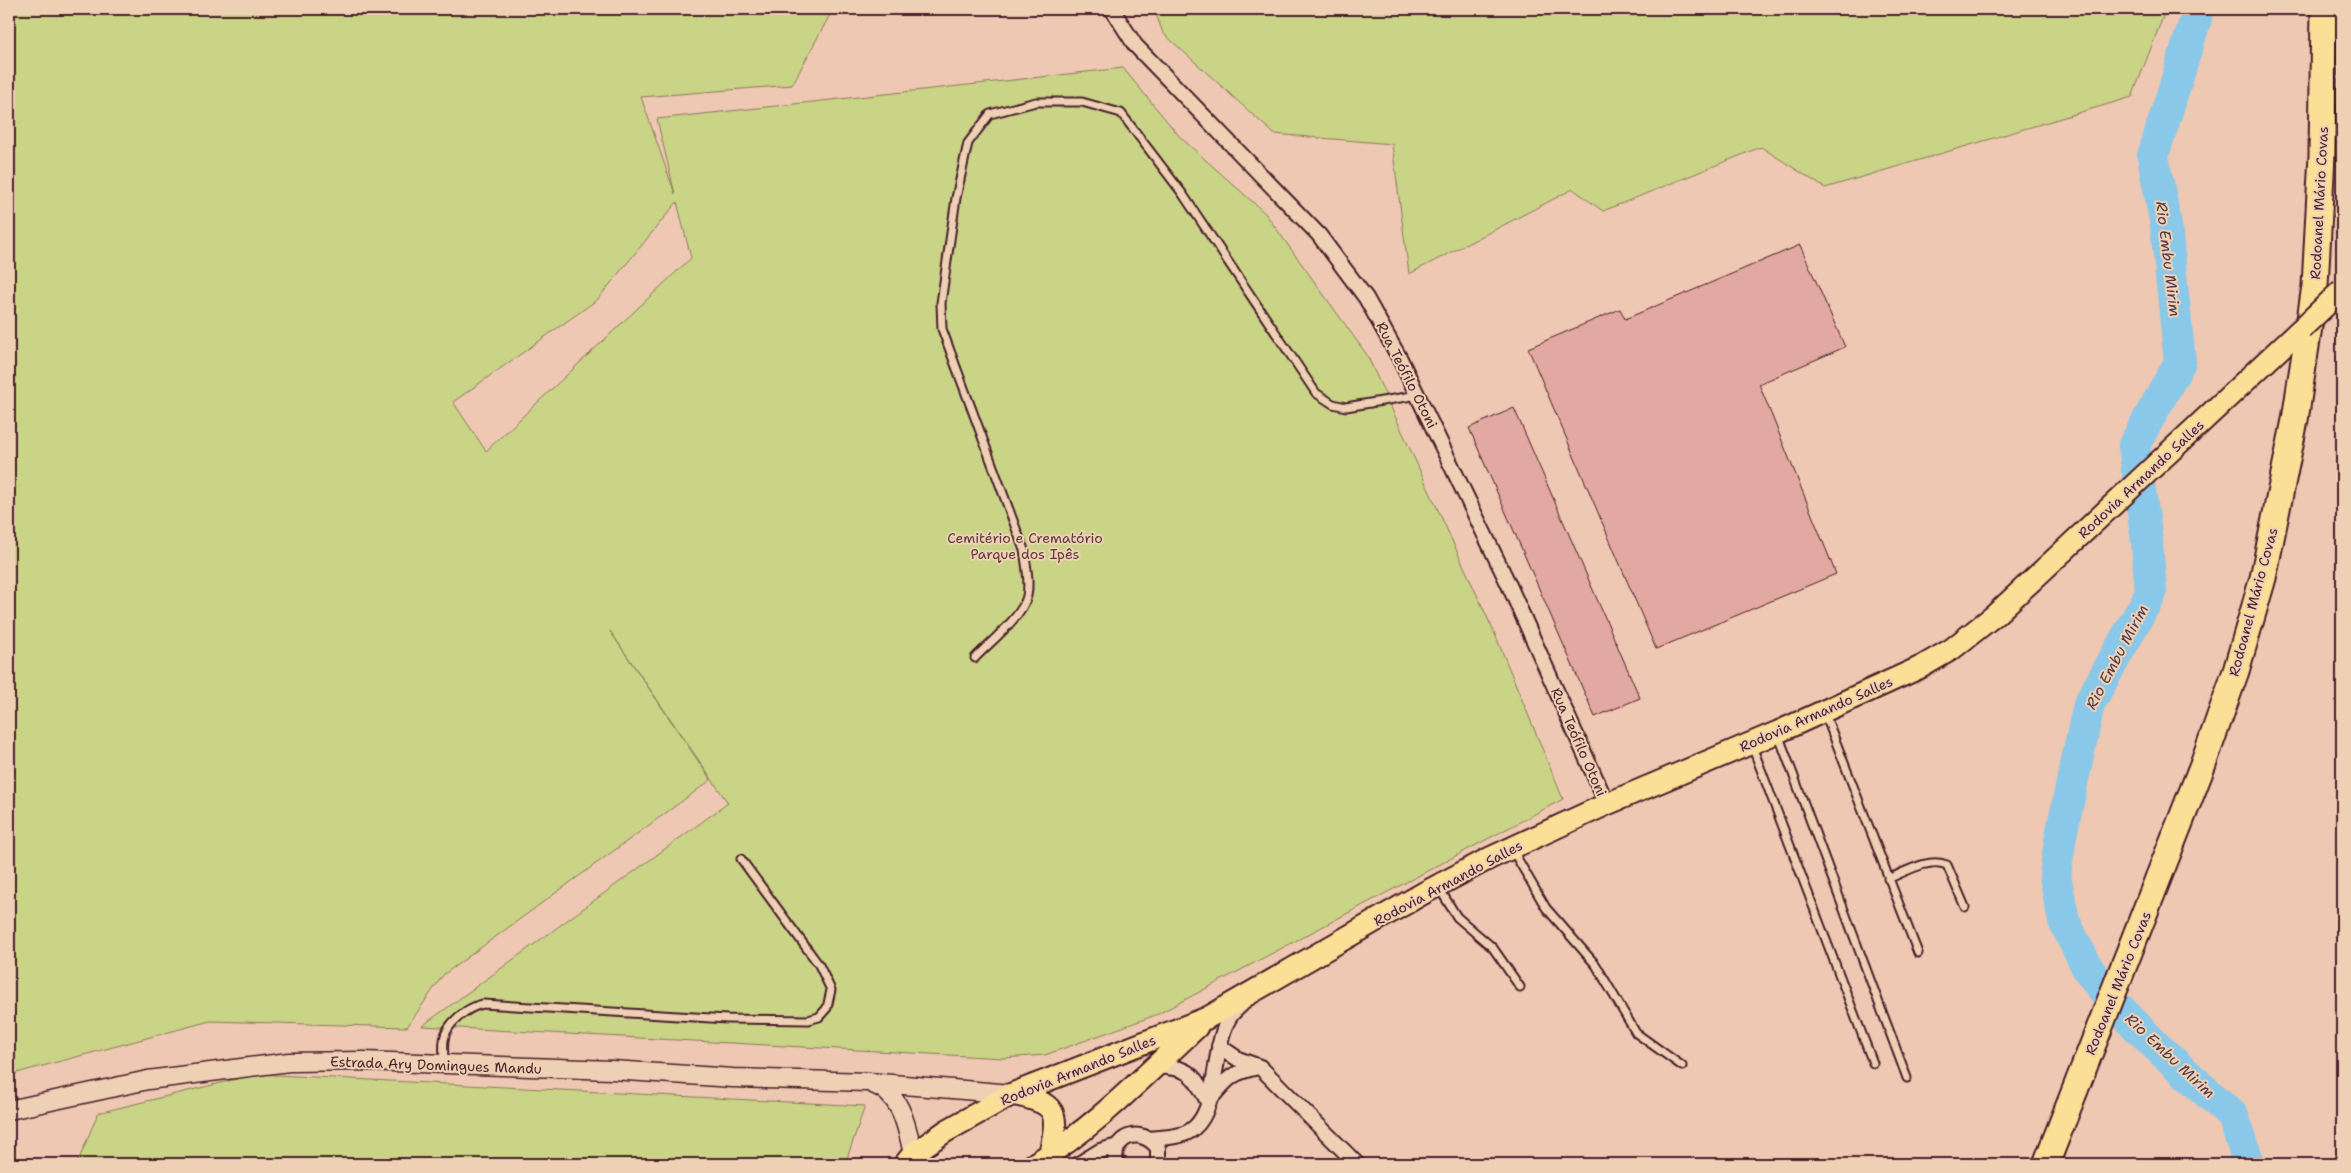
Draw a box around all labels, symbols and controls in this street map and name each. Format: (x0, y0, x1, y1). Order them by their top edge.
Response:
street label: Rodoanel Mário Covas (2306, 126, 2332, 280)
water label: Rio Embu Mirim (2151, 200, 2185, 318)
street label: Rua Teófilo Otoni (1372, 319, 1442, 431)
street label: Rodovia Armando Salles (2074, 416, 2208, 542)
street label: Rodoanel Mário Covas (2224, 526, 2282, 678)
park label: Cemitério e Crematório Parque dos Ipês (947, 529, 1103, 563)
water label: Rio Embu Mirim (2081, 601, 2153, 713)
street label: Rodovia Armando Salles (1737, 672, 1896, 756)
street label: Rua Teófilo Otoni (1547, 685, 1611, 799)
street label: Rodovia Armando Salles (1370, 836, 1526, 930)
street label: Rodoanel Mário Covas (2081, 908, 2155, 1057)
water label: Rio Embu Mirim (2121, 1009, 2219, 1103)
street label: Rodovia Armando Salles (998, 1031, 1158, 1109)
street label: Estrada Ary Domingues Mandu (330, 1052, 542, 1078)

